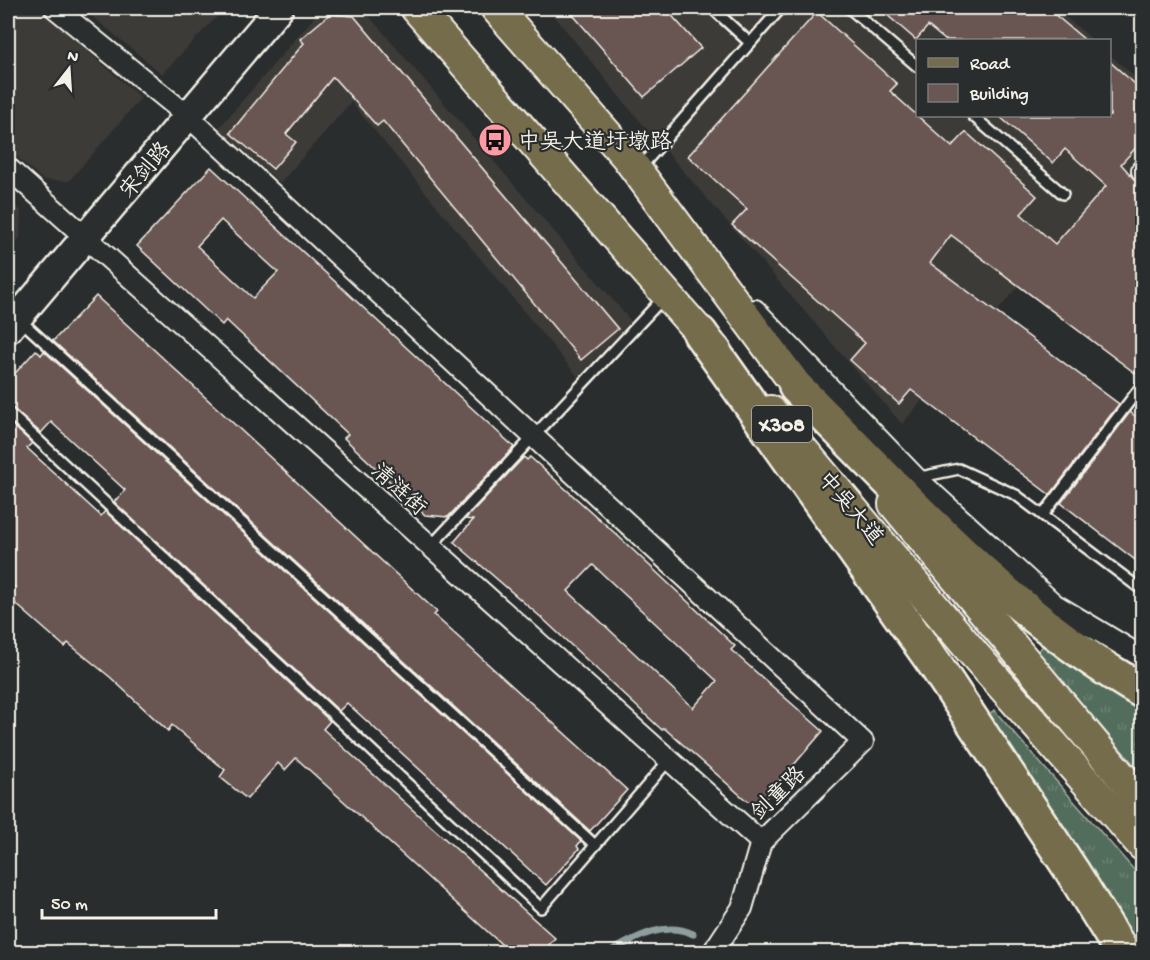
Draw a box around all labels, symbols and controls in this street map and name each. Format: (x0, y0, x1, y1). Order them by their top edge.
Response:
north arrow (39, 39, 99, 99)
legend (916, 39, 1111, 117)
text: N (65, 47, 81, 69)
text: Road (970, 55, 1011, 76)
text: Building (969, 85, 1029, 106)
bus stop icon: 中吴大道圩墩路 (477, 122, 513, 158)
place label: 中吴大道圩墩路 (518, 129, 672, 157)
street label: 宋剑路 (114, 137, 178, 205)
road number: X308 (752, 406, 812, 442)
street label: 清涟街 (364, 458, 432, 523)
street label: 中吴大道 (811, 466, 889, 552)
street label: 剑童路 (746, 761, 813, 827)
scale bar (42, 882, 216, 920)
text: 50 m (51, 895, 88, 916)

